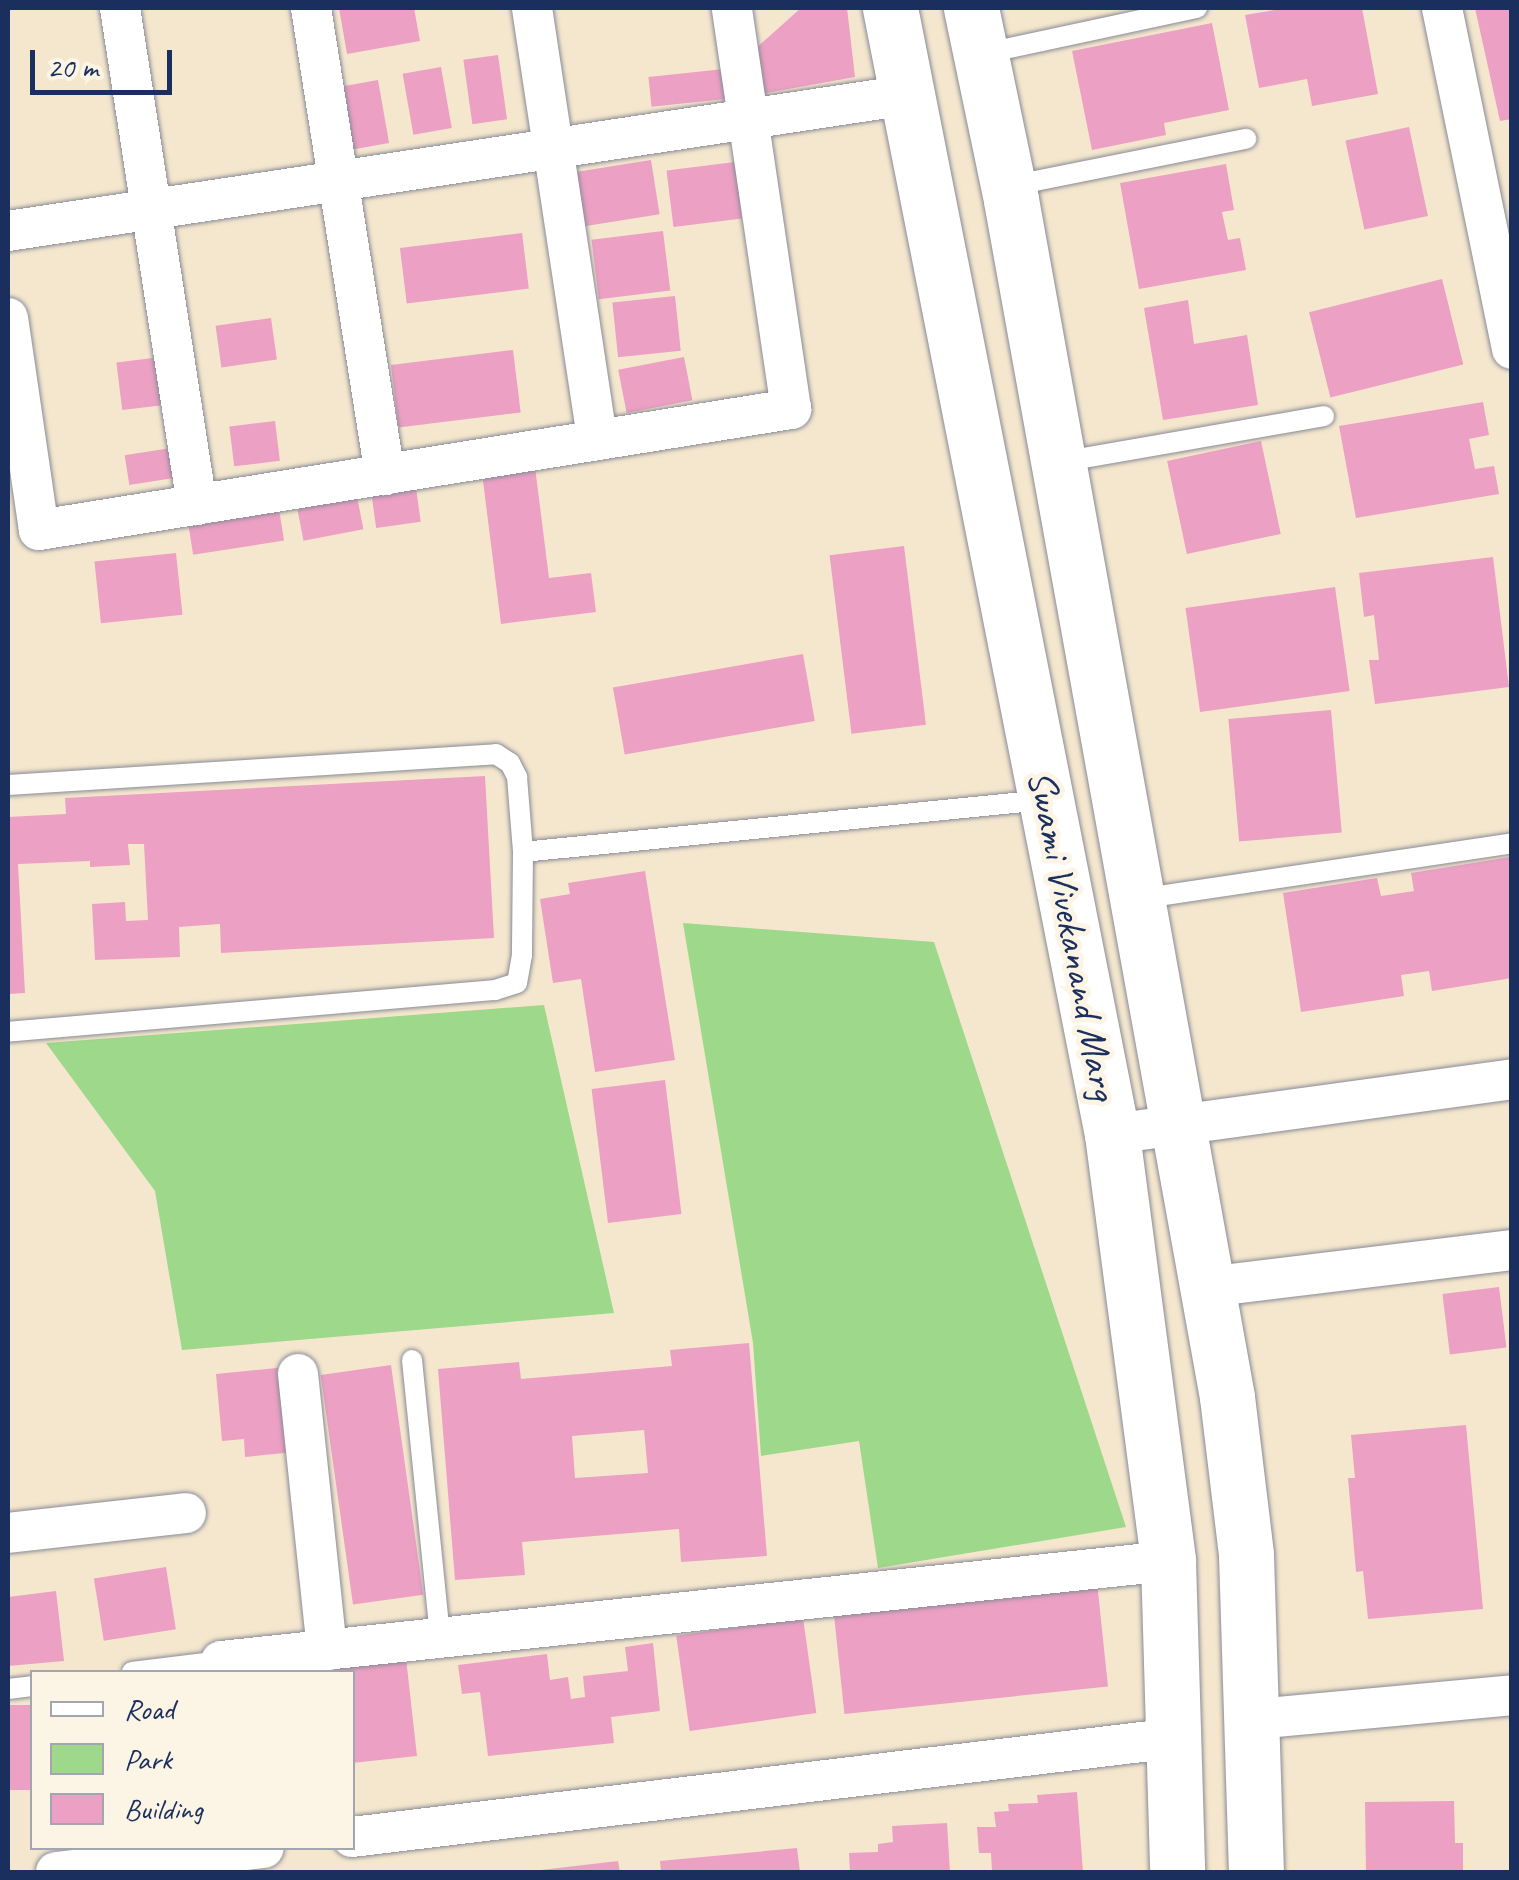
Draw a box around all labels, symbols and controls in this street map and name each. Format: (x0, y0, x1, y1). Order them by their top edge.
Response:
scale bar (35, 30, 178, 92)
text: 20 m (47, 48, 98, 86)
street label: Swami Vivekanand Marg (1017, 765, 1129, 1105)
legend (30, 1670, 355, 1850)
text: Road (124, 1690, 174, 1728)
text: Park (124, 1740, 172, 1778)
text: Building (124, 1790, 203, 1828)

